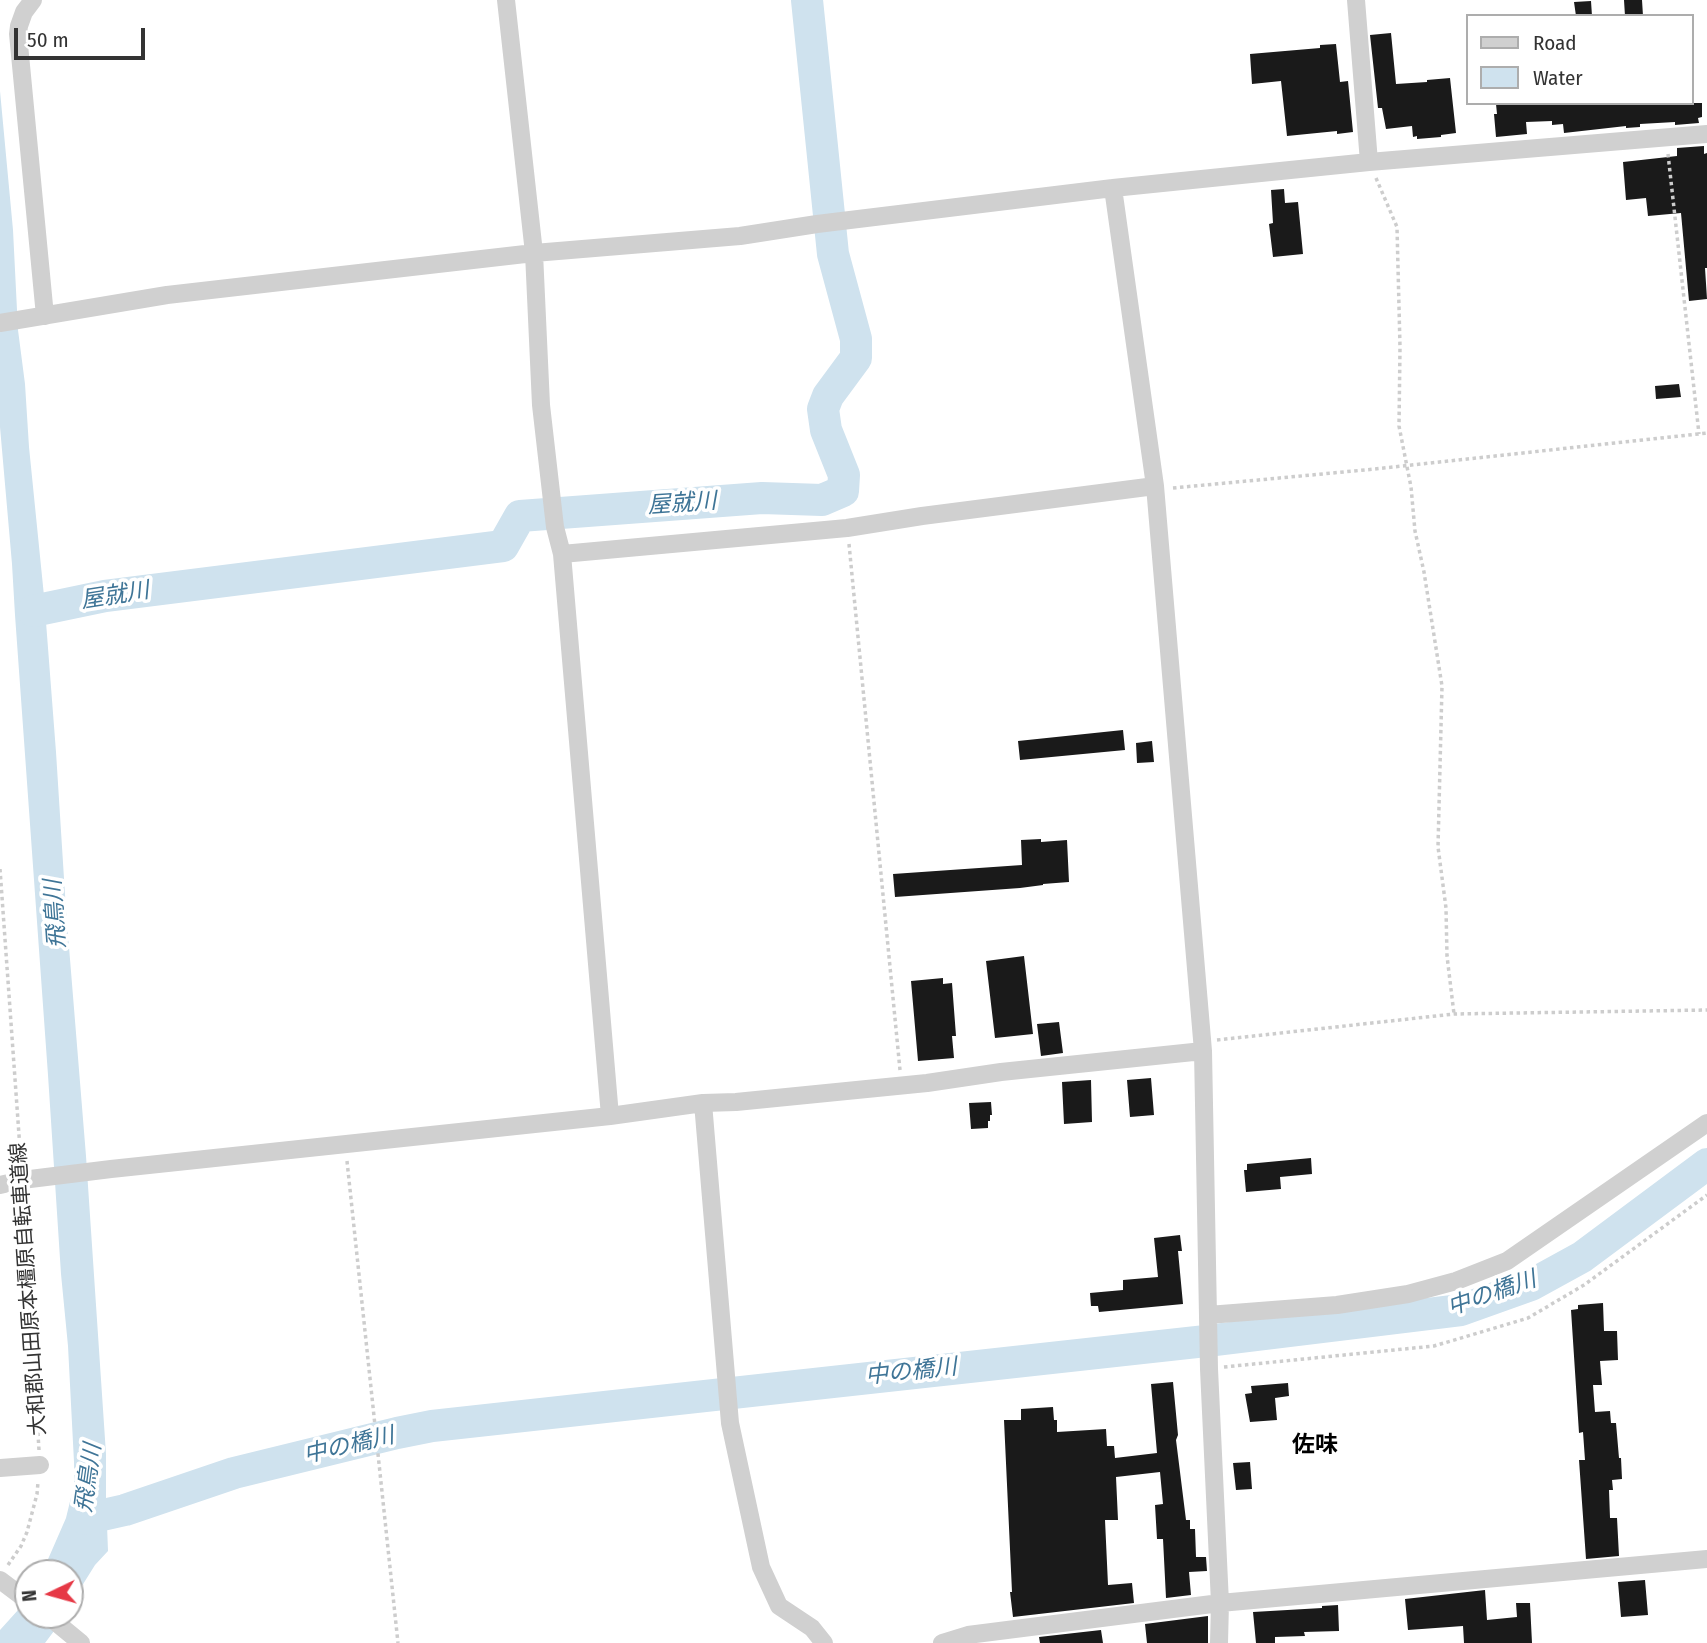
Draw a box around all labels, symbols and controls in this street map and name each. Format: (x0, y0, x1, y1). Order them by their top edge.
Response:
scale bar (18, 14, 149, 58)
legend (1466, 14, 1693, 105)
text: 50 m (27, 27, 69, 53)
text: Road (1533, 30, 1577, 56)
text: Water (1533, 65, 1583, 91)
water label: 屋就川 (647, 488, 717, 520)
water label: 屋就川 (79, 577, 151, 615)
water label: 飛鳥川 (40, 879, 72, 949)
street label: 大和郡山田原本橿原自転車道線 (6, 1141, 52, 1437)
water label: 中の橋川 (1444, 1266, 1540, 1322)
water label: 中の橋川 (864, 1353, 958, 1391)
water label: 中の橋川 (301, 1422, 397, 1470)
district label: 佐味 (1292, 1432, 1338, 1460)
water label: 飛鳥川 (71, 1442, 107, 1514)
north arrow (14, 1559, 84, 1629)
text: N (18, 1589, 42, 1602)

